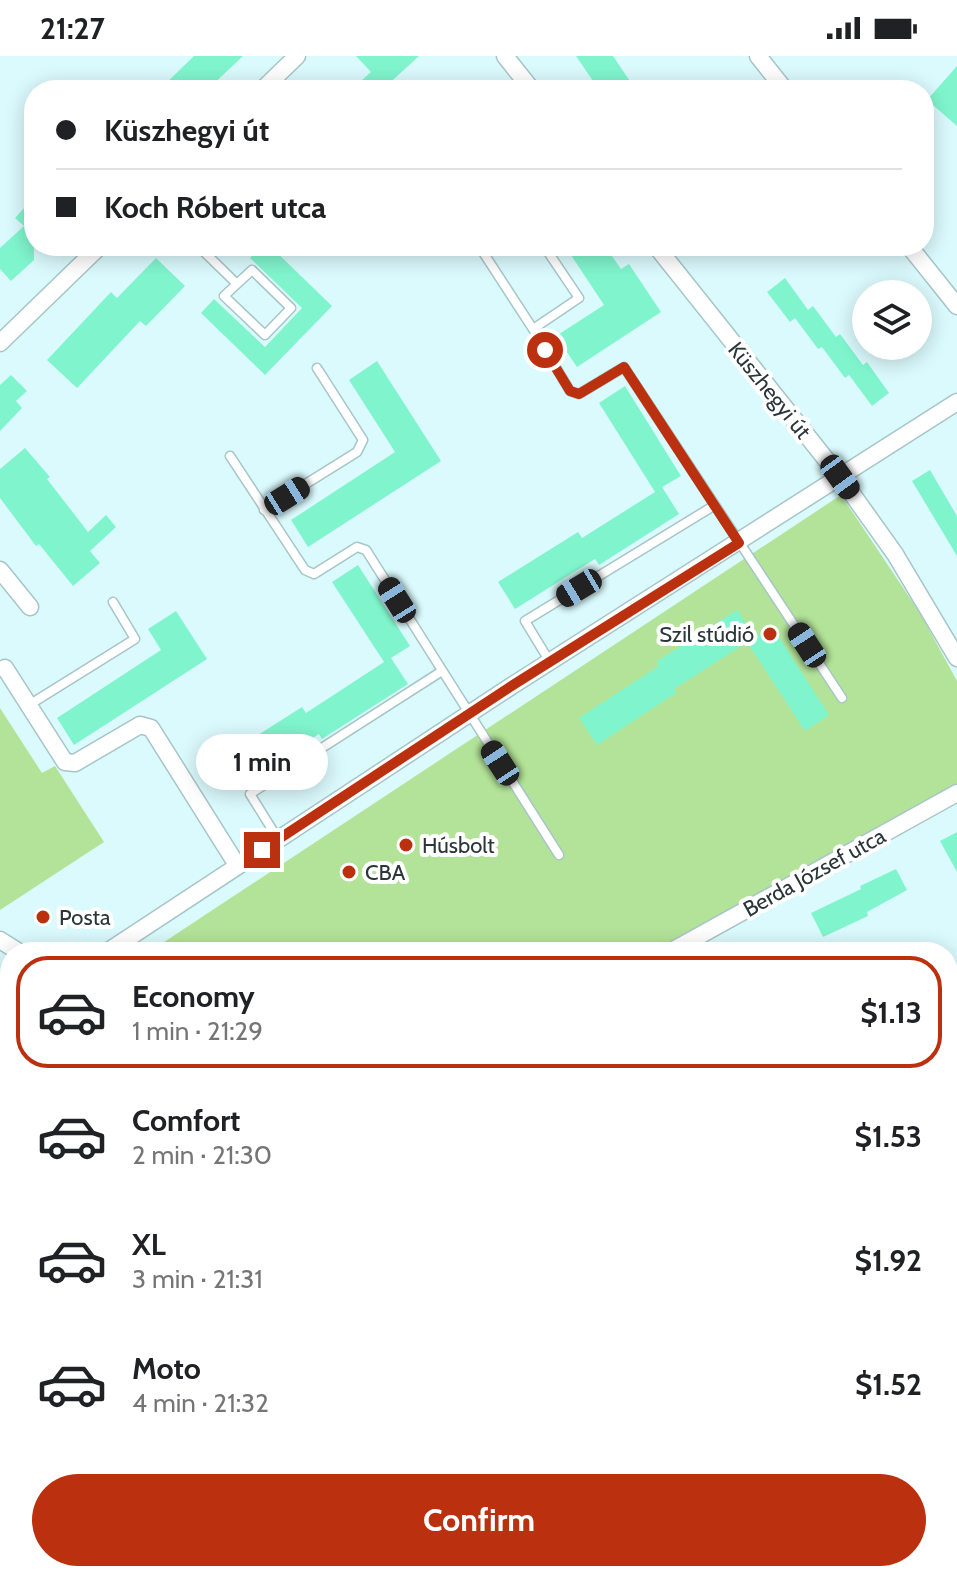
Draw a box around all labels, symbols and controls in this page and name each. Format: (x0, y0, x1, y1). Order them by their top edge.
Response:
text: 21:27 (40, 10, 105, 47)
text: Küszhegyi út (104, 112, 269, 149)
text: Koch Róbert utca (104, 189, 326, 226)
map controls (852, 280, 932, 360)
button: layers (852, 280, 932, 360)
route start (527, 332, 563, 368)
street label: Küszhegyi út (722, 336, 817, 445)
car (816, 451, 864, 503)
car (260, 473, 314, 519)
car (552, 565, 606, 611)
car (374, 573, 420, 627)
car (784, 618, 830, 672)
place label: Szil stúdió (659, 621, 754, 648)
marker: Szil stúdió (761, 625, 779, 643)
callout: 1 min (196, 734, 328, 790)
car (477, 736, 523, 790)
text: 1 min (233, 746, 291, 778)
street label: Berda József utca (738, 822, 890, 923)
route end (244, 832, 280, 868)
place label: Húsbolt (422, 832, 495, 859)
marker: Húsbolt (397, 836, 415, 854)
place label: CBA (365, 859, 406, 886)
marker: CBA (340, 863, 358, 881)
place label: Posta (59, 904, 111, 931)
marker: Posta (34, 908, 52, 926)
icon: car (36, 976, 108, 1048)
text: Economy (132, 978, 255, 1015)
text: $1.13 (860, 994, 922, 1031)
text: 1 min · 21:29 (132, 1015, 263, 1047)
icon: car (36, 1100, 108, 1172)
text: Comfort (132, 1102, 240, 1139)
text: $1.53 (855, 1118, 922, 1155)
text: 2 min · 21:30 (132, 1139, 272, 1171)
icon: car (36, 1224, 108, 1296)
text: XL (132, 1226, 166, 1263)
text: $1.92 (855, 1242, 922, 1279)
text: 3 min · 21:31 (132, 1263, 263, 1295)
icon: car (36, 1348, 108, 1420)
text: Moto (132, 1350, 201, 1387)
text: $1.52 (855, 1366, 922, 1403)
text: 4 min · 21:32 (132, 1387, 269, 1419)
button: Confirm (32, 1474, 926, 1566)

